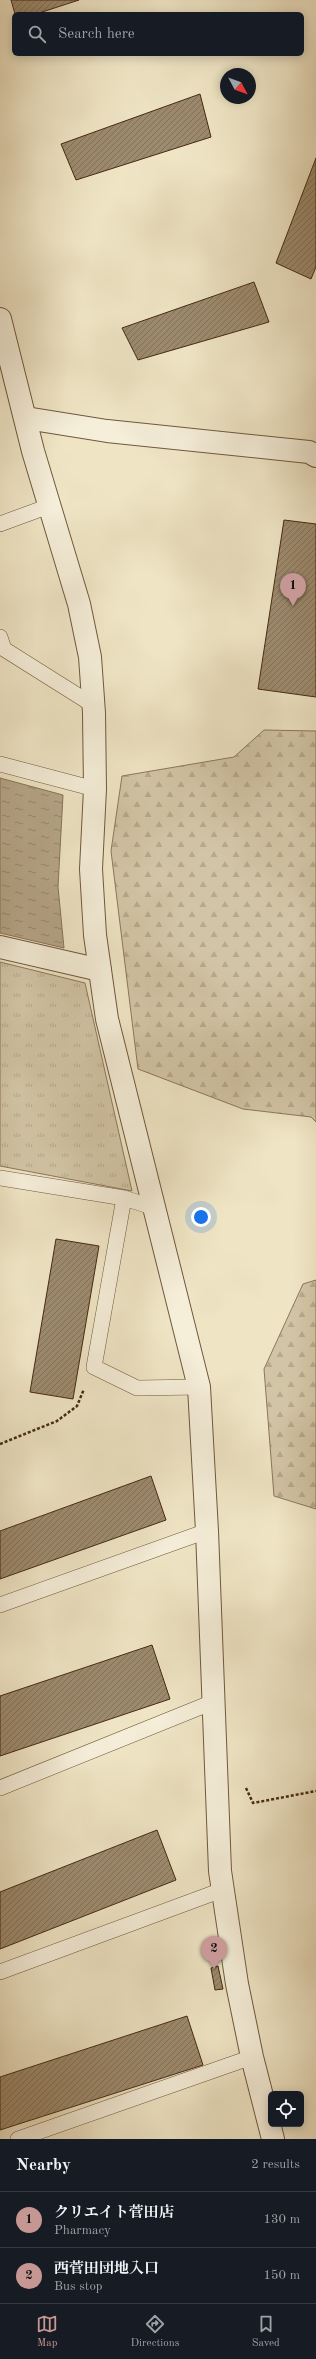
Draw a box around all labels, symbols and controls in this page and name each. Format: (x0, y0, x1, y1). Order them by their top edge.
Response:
search box (12, 12, 304, 56)
icon: search (26, 23, 48, 45)
text: Search here (58, 27, 135, 42)
north arrow (220, 68, 256, 104)
pin: 1 (280, 573, 306, 606)
your location (191, 1207, 211, 1227)
pin: 2 (201, 1936, 227, 1969)
map controls (268, 2091, 304, 2127)
button: locate (268, 2091, 304, 2127)
text: Nearby (16, 2157, 71, 2174)
text: 2 results (251, 2158, 300, 2171)
text: クリエイト菅田店 (54, 2206, 174, 2221)
text: 1 (25, 2213, 33, 2226)
text: 130 m (263, 2213, 300, 2226)
text: Pharmacy (54, 2224, 111, 2237)
text: 西菅田団地入口 (54, 2262, 159, 2277)
text: 2 (25, 2269, 33, 2282)
text: 150 m (263, 2269, 300, 2282)
text: Bus stop (54, 2280, 103, 2293)
tab: Map (36, 2313, 58, 2351)
tab: Directions (131, 2313, 179, 2351)
tab: Saved (252, 2313, 280, 2351)

